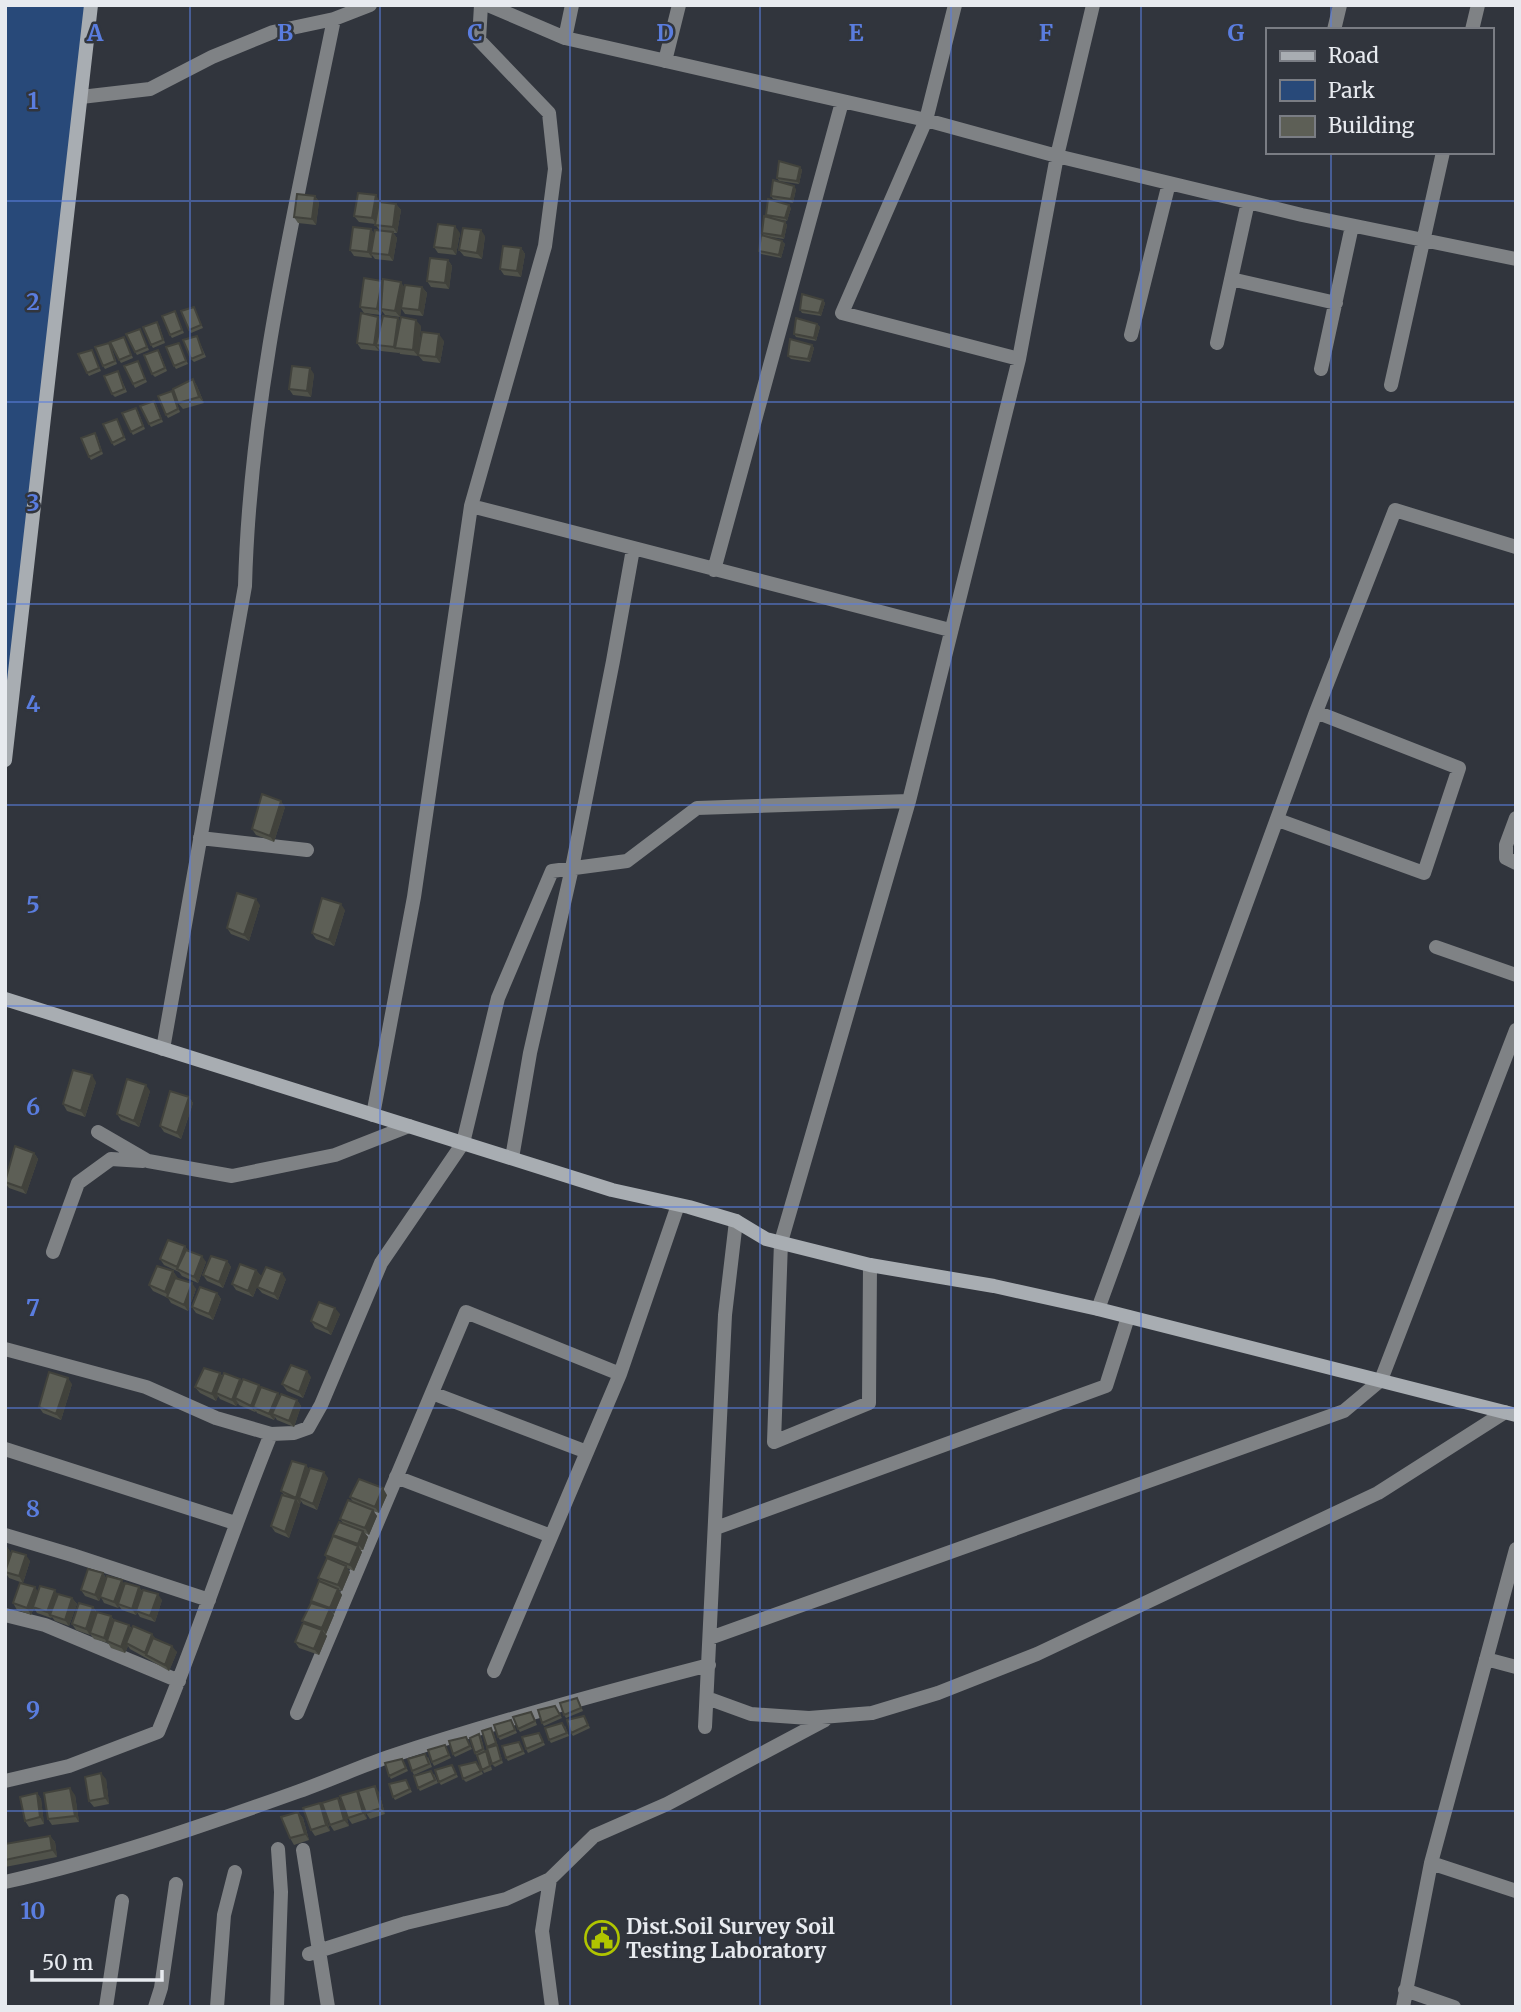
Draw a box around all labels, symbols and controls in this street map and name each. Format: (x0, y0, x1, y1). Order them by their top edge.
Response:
text: A (86, 18, 104, 47)
text: B (277, 18, 293, 47)
text: C (467, 18, 483, 47)
text: D (656, 18, 674, 47)
text: E (848, 18, 864, 47)
text: F (1039, 18, 1053, 47)
text: G (1228, 18, 1245, 47)
legend (1266, 28, 1493, 154)
text: Road (1328, 42, 1379, 69)
text: Park (1328, 77, 1375, 104)
text: 1 (28, 86, 39, 115)
text: Building (1328, 112, 1415, 139)
text: 2 (26, 287, 40, 316)
text: 3 (26, 488, 40, 517)
text: 4 (26, 689, 41, 718)
text: 5 (26, 890, 40, 919)
text: 6 (26, 1092, 40, 1121)
text: 7 (26, 1293, 40, 1322)
text: 8 (26, 1494, 40, 1523)
text: 9 (26, 1695, 40, 1724)
text: 10 (21, 1896, 45, 1925)
place label: Dist.Soil Survey Soil Testing Laboratory (626, 1913, 835, 1964)
public building icon: Dist.Soil Survey Soil Testing Laboratory (583, 1919, 621, 1957)
scale bar (32, 1938, 161, 1982)
text: 50 m (42, 1949, 93, 1976)

